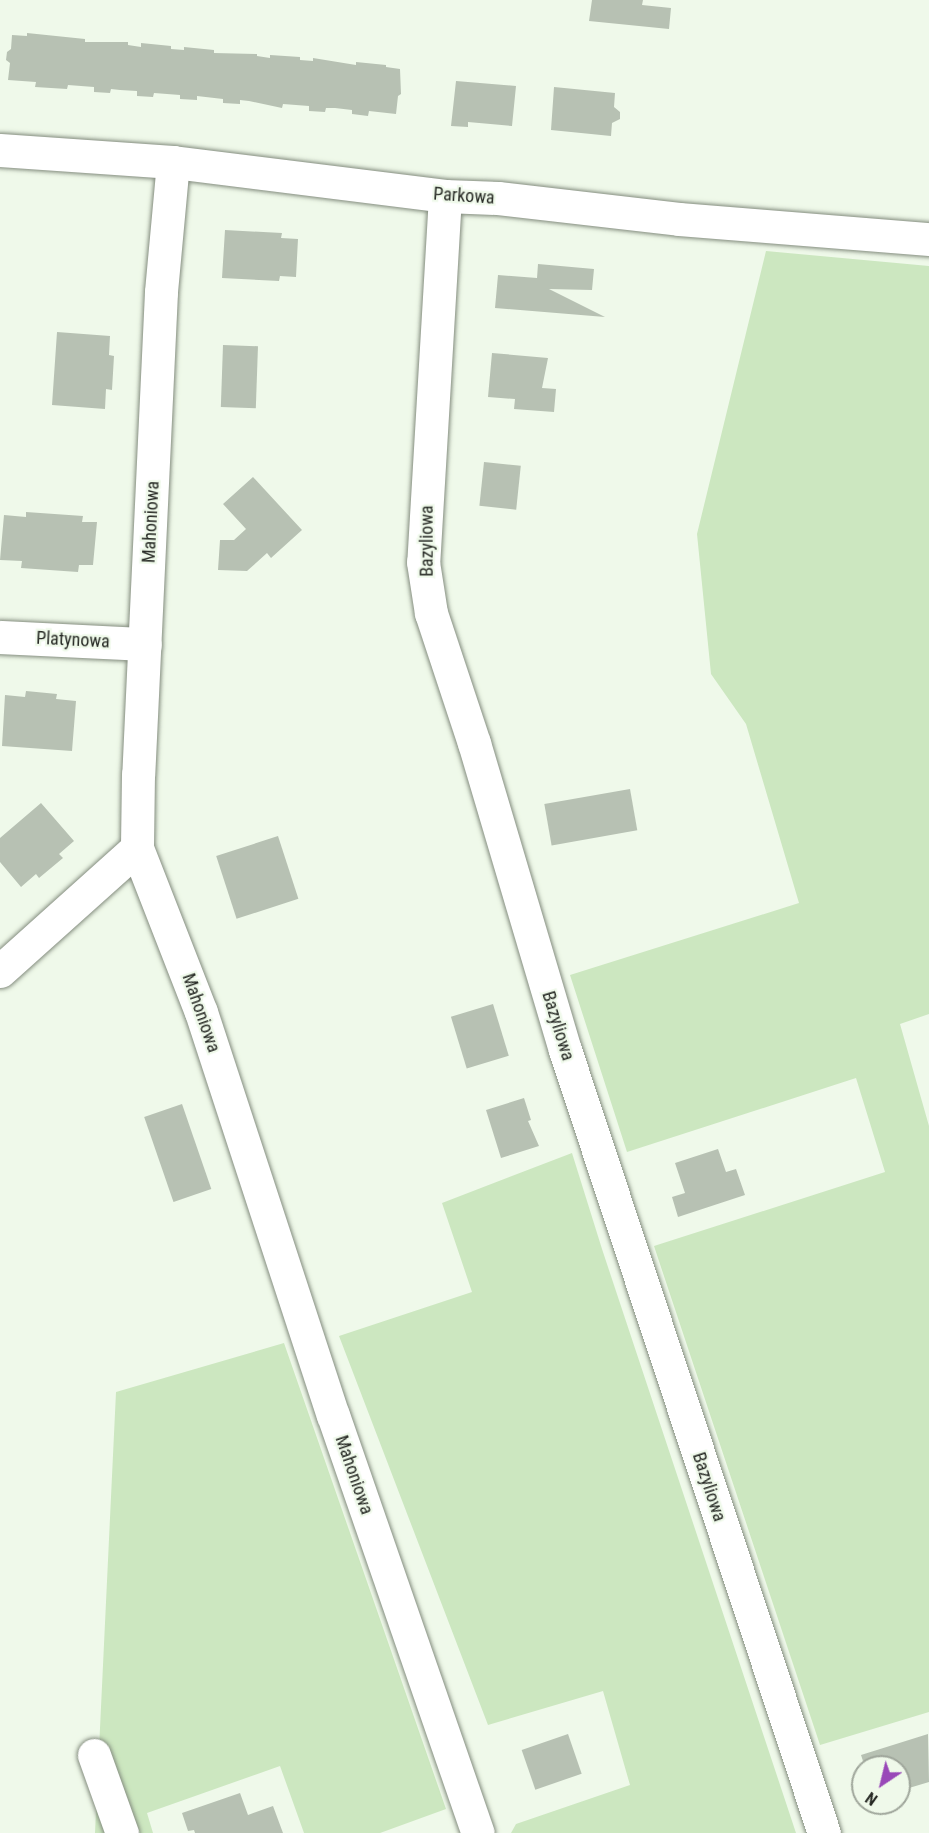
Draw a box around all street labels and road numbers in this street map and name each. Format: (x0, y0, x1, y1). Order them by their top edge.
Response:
street label: Parkowa (433, 183, 495, 209)
street label: Mahoniowa (138, 480, 164, 564)
street label: Bazyliowa (416, 505, 438, 577)
street label: Platynowa (36, 627, 110, 653)
street label: Mahoniowa (177, 971, 225, 1055)
street label: Bazyliowa (537, 989, 579, 1063)
street label: Mahoniowa (330, 1433, 378, 1517)
street label: Bazyliowa (688, 1450, 730, 1524)

